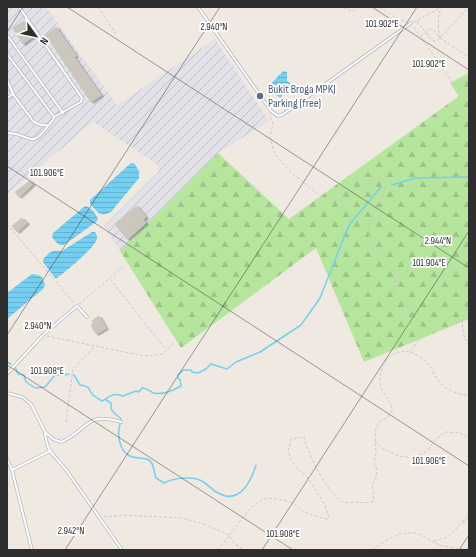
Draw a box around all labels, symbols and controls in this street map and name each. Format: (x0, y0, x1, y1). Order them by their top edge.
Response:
north arrow (16, 16, 56, 56)
text: 101.902°E (365, 18, 399, 30)
text: 2.940°N (201, 21, 227, 33)
text: N (37, 35, 51, 47)
text: 101.902°E (412, 58, 446, 70)
place label: Bukit Broga MPKJ Parking (free) (268, 82, 336, 111)
marker: Bukit Broga MPKJ Parking (free) (255, 91, 265, 101)
text: 101.906°E (30, 167, 64, 179)
text: 2.944°N (425, 235, 451, 247)
text: 101.904°E (412, 257, 446, 269)
text: 2.940°N (25, 320, 51, 332)
text: 101.908°E (30, 365, 64, 377)
text: 101.906°E (412, 455, 446, 467)
text: 2.942°N (58, 525, 84, 537)
text: 101.908°E (266, 528, 300, 540)

